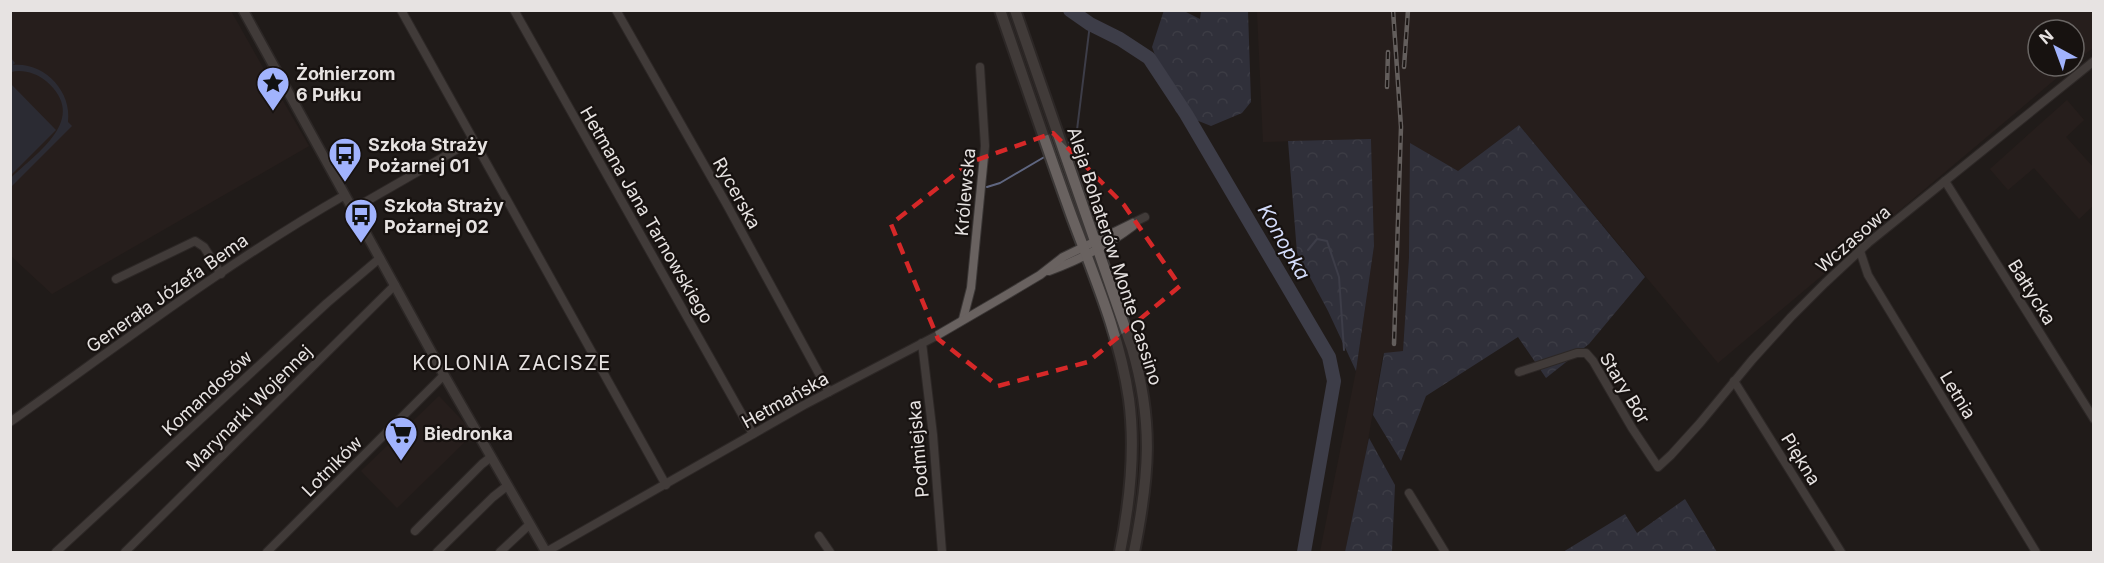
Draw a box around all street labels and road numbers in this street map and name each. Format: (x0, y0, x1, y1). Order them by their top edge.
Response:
street label: Hetmana Jana Tarnowskiego (576, 103, 718, 327)
street label: Aleja Bohaterów Monte Cassino (1063, 124, 1167, 388)
street label: Królewska (951, 147, 979, 237)
street label: Rycerska (709, 154, 765, 232)
street label: Wczasowa (1812, 201, 1894, 277)
street label: Generała Józefa Bema (82, 229, 252, 357)
street label: Bałtycka (2004, 256, 2060, 328)
street label: Marynarki Wojennej (182, 341, 316, 475)
street label: Komandosów (158, 346, 256, 440)
street label: Stary Bór (1596, 349, 1655, 428)
street label: Letnia (1936, 367, 1980, 423)
street label: Hetmańska (738, 368, 832, 432)
street label: Podmiejska (903, 399, 933, 499)
street label: Piękna (1777, 429, 1825, 489)
street label: Lotników (298, 431, 367, 500)

